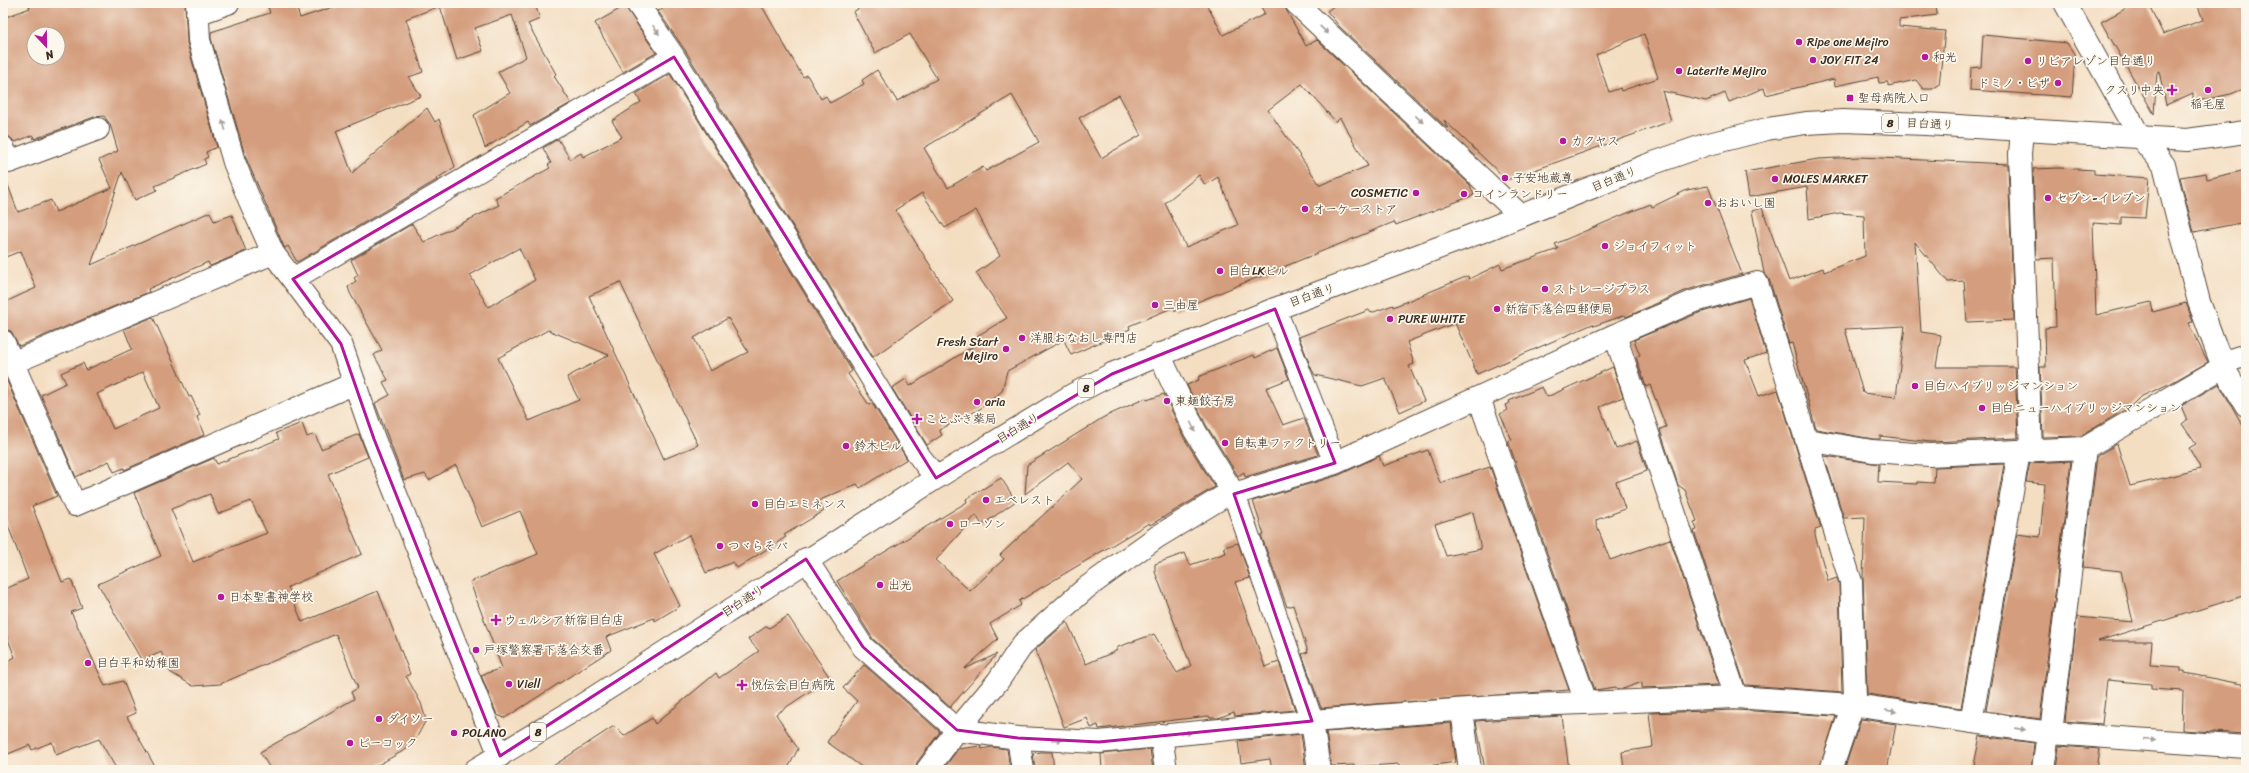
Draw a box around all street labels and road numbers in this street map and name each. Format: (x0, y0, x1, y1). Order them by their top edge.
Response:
street label: 目白通り (1905, 112, 1955, 136)
road number: 8 (1882, 114, 1898, 132)
street label: 目白通り (1588, 160, 1640, 198)
street label: 目白通り (1286, 276, 1338, 314)
road number: 8 (1078, 379, 1094, 397)
street label: 目白通り (992, 406, 1044, 450)
street label: 目白通り (717, 579, 769, 623)
road number: 8 (530, 723, 546, 741)

